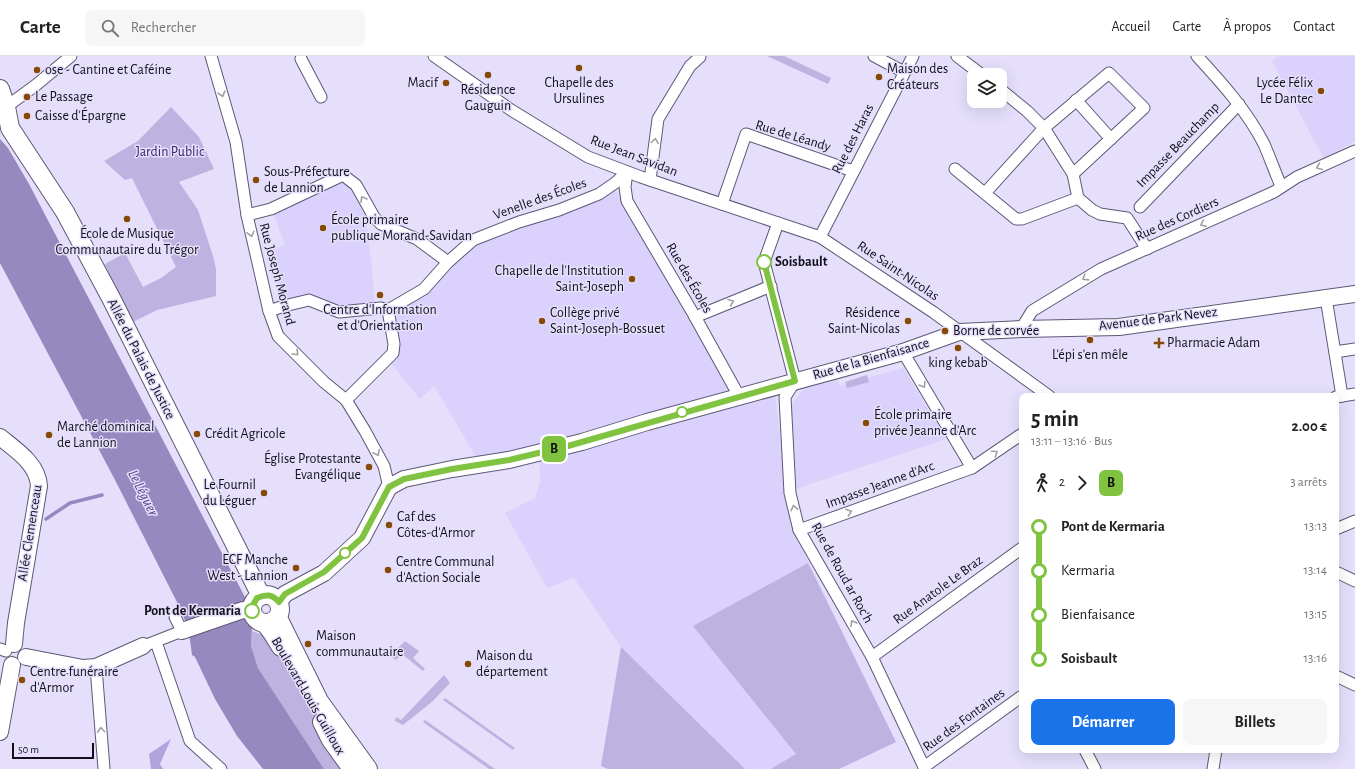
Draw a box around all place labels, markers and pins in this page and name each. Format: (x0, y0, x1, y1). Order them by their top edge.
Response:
place label: Maison des Créateurs (887, 62, 948, 92)
place label: ose - Cantine et Caféine (45, 63, 171, 77)
marker: Chapelle des Ursulines (574, 63, 584, 73)
marker: ose - Cantine et Caféine (32, 65, 42, 75)
marker: Résidence Gauguin (483, 70, 493, 80)
marker: Maison des Créateurs (874, 72, 884, 82)
place label: Macif (408, 76, 439, 90)
place label: Chapelle des Ursulines (544, 76, 614, 106)
place label: Lycée Félix Le Dantec (1256, 76, 1314, 106)
marker: Macif (441, 78, 451, 88)
place label: Résidence Gauguin (460, 83, 516, 113)
marker: Lycée Félix Le Dantec (1316, 86, 1326, 96)
place label: Le Passage (35, 90, 93, 104)
marker: Le Passage (22, 92, 32, 102)
place label: Caisse d'Épargne (35, 106, 126, 123)
marker: Caisse d'Épargne (22, 111, 32, 121)
place label: Sous-Préfecture de Lannion (264, 165, 350, 195)
marker: Sous-Préfecture de Lannion (251, 175, 261, 185)
place label: École primaire publique Morand-Savidan (331, 210, 472, 243)
marker: École de Musique Communautaire du Trégor (122, 214, 132, 224)
marker: École primaire publique Morand-Savidan (318, 223, 328, 233)
place label: École de Musique Communautaire du Trégor (56, 224, 199, 257)
marker: Soisbault (756, 254, 772, 270)
place label: Soisbault (775, 255, 828, 269)
place label: Chapelle de l'Institution Saint-Joseph (495, 264, 624, 294)
marker: Chapelle de l'Institution Saint-Joseph (627, 274, 637, 284)
marker: Centre d'Information et d'Orientation (375, 290, 385, 300)
place label: Centre d'Information et d'Orientation (323, 303, 437, 333)
place label: Collège privé Saint-Joseph-Bossuet (550, 306, 666, 336)
place label: Résidence Saint-Nicolas (828, 306, 900, 336)
marker: Collège privé Saint-Joseph-Bossuet (537, 316, 547, 326)
marker: Résidence Saint-Nicolas (903, 316, 913, 326)
place label: Borne de corvée (953, 324, 1039, 338)
marker: Borne de corvée (940, 326, 950, 336)
marker: L'épi s'en mêle (1085, 335, 1095, 345)
place label: Pharmacie Adam (1167, 336, 1260, 350)
marker: Pharmacie Adam (1154, 338, 1164, 348)
marker: king kebab (953, 343, 963, 353)
place label: L'épi s'en mêle (1052, 348, 1128, 362)
place label: king kebab (928, 356, 988, 370)
place label: École primaire privée Jeanne d'Arc (874, 405, 977, 438)
unlabelled marker (676, 406, 688, 418)
marker: École primaire privée Jeanne d'Arc (861, 418, 871, 428)
place label: Marché dominical de Lannion (57, 420, 155, 450)
place label: Crédit Agricole (205, 427, 285, 441)
marker: Crédit Agricole (192, 429, 202, 439)
marker: Marché dominical de Lannion (44, 430, 54, 440)
place label: Église Protestante Evangélique (264, 449, 361, 482)
marker: Église Protestante Evangélique (364, 462, 374, 472)
place label: Le Fournil du Léguer (202, 478, 256, 508)
marker: Le Fournil du Léguer (259, 488, 269, 498)
place label: Caf des Côtes-d'Armor (397, 510, 475, 540)
marker: Caf des Côtes-d'Armor (384, 520, 394, 530)
unlabelled marker (339, 547, 351, 559)
place label: ECF Manche West - Lannion (207, 553, 288, 583)
place label: Centre Communal d'Action Sociale (396, 555, 495, 585)
marker: ECF Manche West - Lannion (291, 563, 301, 573)
marker: Centre Communal d'Action Sociale (383, 565, 393, 575)
marker: Pont de Kermaria (244, 603, 260, 619)
place label: Pont de Kermaria (144, 604, 241, 618)
place label: Maison communautaire (316, 629, 404, 659)
marker: Maison communautaire (303, 639, 313, 649)
place label: Maison du département (476, 649, 548, 679)
marker: Maison du département (463, 659, 473, 669)
place label: Centre funéraire d'Armor (30, 665, 119, 695)
marker: Centre funéraire d'Armor (17, 675, 27, 685)

